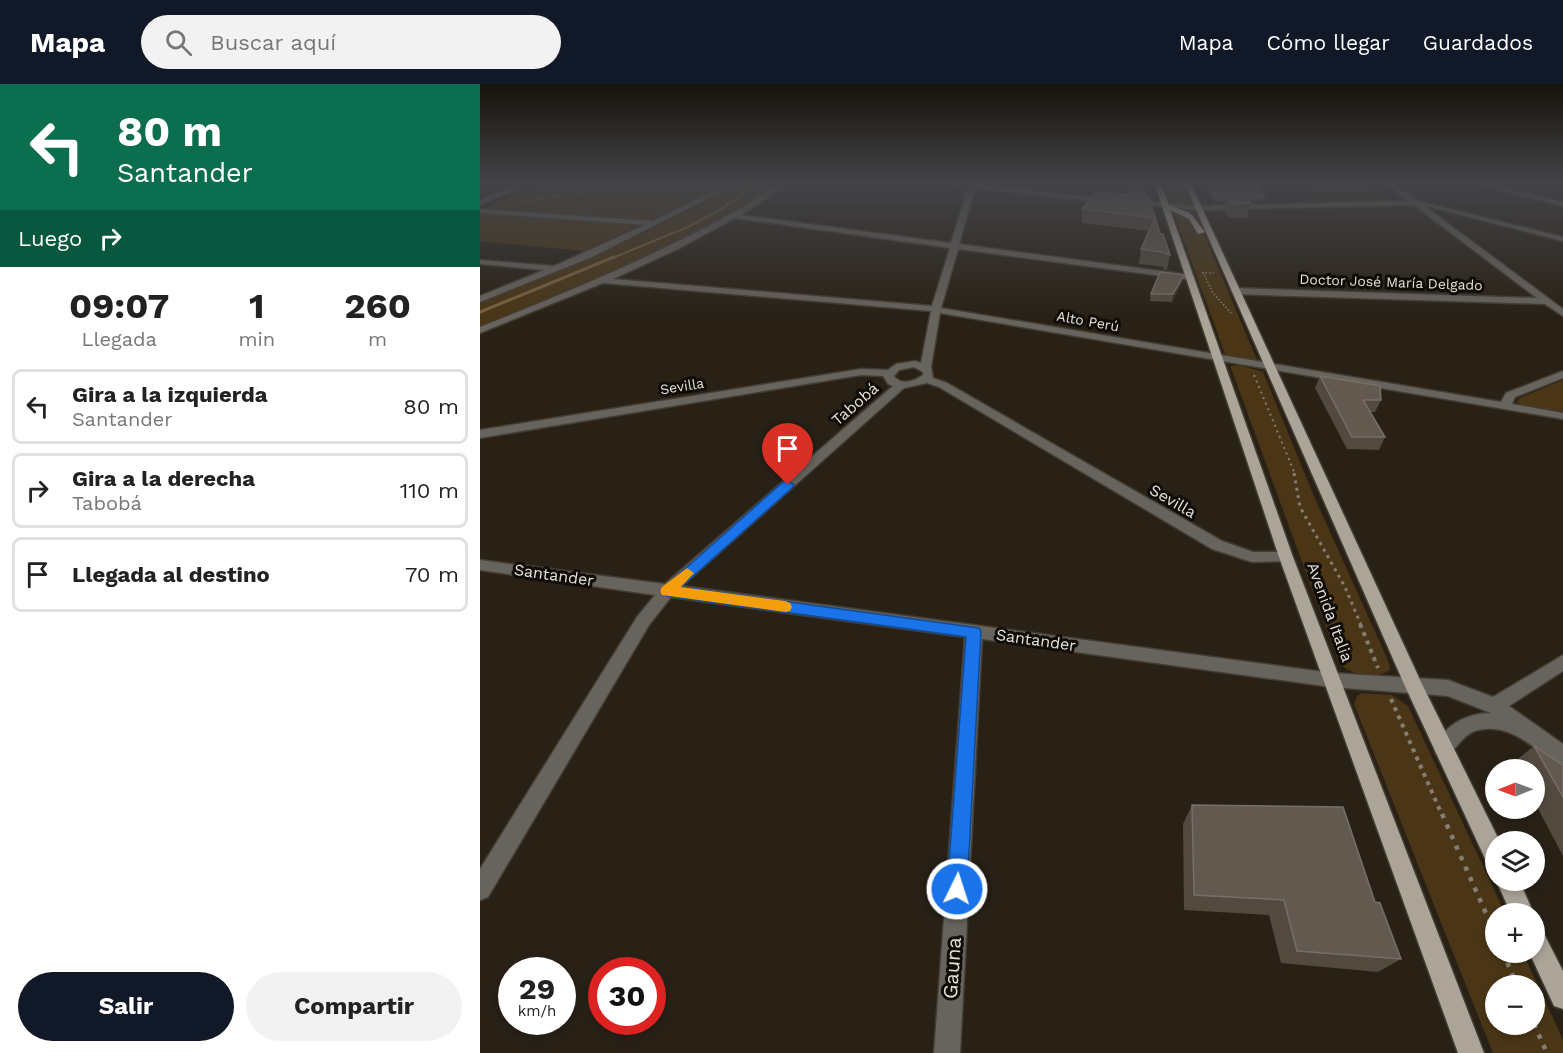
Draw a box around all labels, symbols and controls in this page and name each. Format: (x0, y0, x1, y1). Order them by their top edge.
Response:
search box (141, 15, 561, 69)
text: Mapa (30, 26, 105, 59)
icon: search (162, 26, 195, 59)
text: Buscar aquí (210, 30, 336, 55)
text: Mapa (1179, 30, 1233, 55)
text: Cómo llegar (1266, 30, 1390, 55)
text: Guardados (1423, 30, 1533, 55)
text: 80 m (117, 107, 222, 156)
icon: left (18, 108, 96, 186)
text: Santander (117, 157, 253, 189)
icon: right (94, 222, 127, 255)
text: Luego (18, 226, 82, 251)
street label: Doctor José María Delgado (1299, 271, 1483, 293)
text: 09:07 (69, 285, 169, 327)
text: 1 (249, 285, 265, 327)
text: 260 (344, 285, 411, 327)
street label: Alto Perú (1056, 308, 1120, 334)
text: Llegada (81, 327, 157, 351)
text: min (238, 327, 275, 351)
text: m (368, 327, 387, 351)
street label: Sevilla (659, 375, 705, 397)
street label: Tabobá (828, 379, 882, 429)
text: Gira a la izquierda (72, 382, 268, 407)
icon: left (21, 390, 54, 423)
text: 80 m (403, 394, 459, 419)
text: Santander (72, 407, 173, 431)
pin (762, 423, 813, 485)
icon: arrive (771, 432, 804, 465)
text: Gira a la derecha (72, 466, 255, 491)
icon: right (21, 474, 54, 507)
text: 110 m (400, 478, 459, 503)
street label: Sevilla (1146, 480, 1200, 522)
text: Tabobá (72, 491, 142, 515)
icon: arrive (21, 558, 54, 591)
street label: Santander (513, 560, 596, 590)
street label: Avenida Italia (1303, 560, 1357, 664)
text: Llegada al destino (72, 562, 270, 587)
text: 70 m (405, 562, 459, 587)
street label: Santander (995, 625, 1078, 655)
north arrow (1485, 759, 1545, 819)
map controls (1485, 759, 1545, 1035)
button: layers (1485, 831, 1545, 891)
position arrow (925, 857, 989, 921)
button: + (1485, 903, 1545, 963)
street label: Gauna (938, 936, 966, 1000)
speed limit sign: 30 (588, 957, 666, 1035)
text: 29 (519, 971, 555, 1006)
button: Salir (18, 972, 234, 1041)
button: Compartir (246, 972, 462, 1041)
button: − (1485, 975, 1545, 1035)
text: km/h (518, 1002, 556, 1020)

